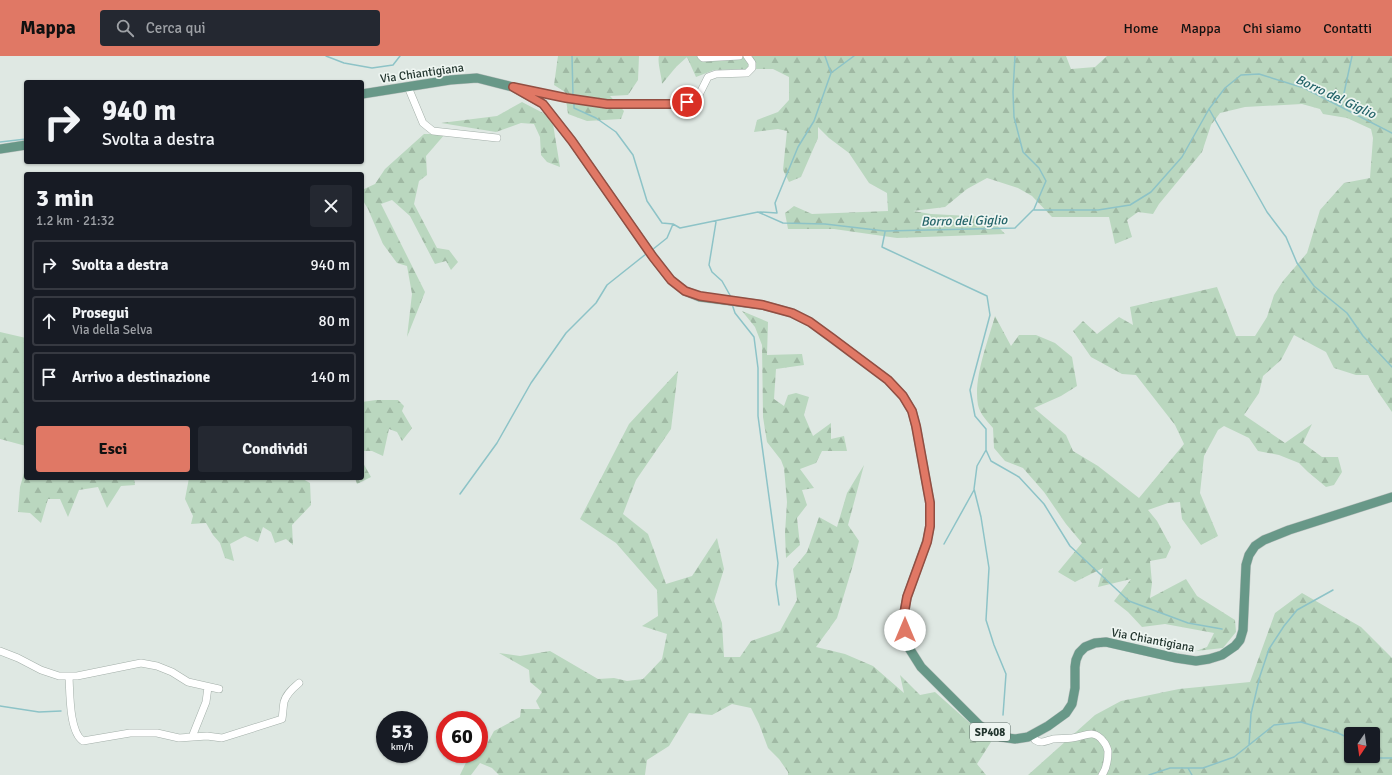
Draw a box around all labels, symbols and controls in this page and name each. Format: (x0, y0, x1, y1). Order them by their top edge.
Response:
search box (100, 10, 380, 46)
text: Mappa (20, 16, 76, 40)
icon: search (114, 17, 136, 39)
text: Cerca qui (146, 19, 206, 37)
text: Home (1124, 20, 1158, 37)
text: Mappa (1180, 20, 1221, 37)
text: Chi siamo (1243, 20, 1301, 37)
text: Contatti (1323, 20, 1372, 37)
street label: Via Chiantigiana (379, 60, 465, 87)
water label: Borro del Giglio (1293, 71, 1379, 123)
pin (670, 85, 704, 119)
icon: arrive (676, 91, 698, 113)
text: 940 m (102, 94, 176, 128)
icon: right (36, 96, 88, 148)
text: Svolta a destra (102, 128, 215, 150)
text: 3 min (36, 183, 94, 213)
button: close (310, 185, 352, 227)
water label: Borro del Giglio (921, 212, 1009, 230)
text: 1.2 km · 21:32 (36, 213, 114, 229)
icon: right (38, 254, 60, 276)
text: Svolta a destra (72, 256, 168, 274)
text: 940 m (310, 256, 350, 274)
text: Prosegui (72, 304, 129, 322)
icon: ahead (38, 310, 60, 332)
text: 80 m (319, 312, 350, 330)
text: Via della Selva (72, 322, 153, 338)
icon: arrive (38, 366, 60, 388)
text: Arrivo a destinazione (72, 368, 210, 386)
text: 140 m (310, 368, 350, 386)
button: Esci (36, 426, 190, 472)
button: Condividi (198, 426, 352, 472)
position arrow (884, 609, 926, 651)
street label: Via Chiantigiana (1110, 625, 1196, 656)
speed limit sign: 60 (436, 711, 488, 763)
text: 53 (391, 719, 413, 744)
road number: SP408 (970, 723, 1010, 741)
north arrow (1344, 727, 1380, 763)
map controls (1344, 727, 1380, 763)
text: km/h (391, 741, 413, 753)

